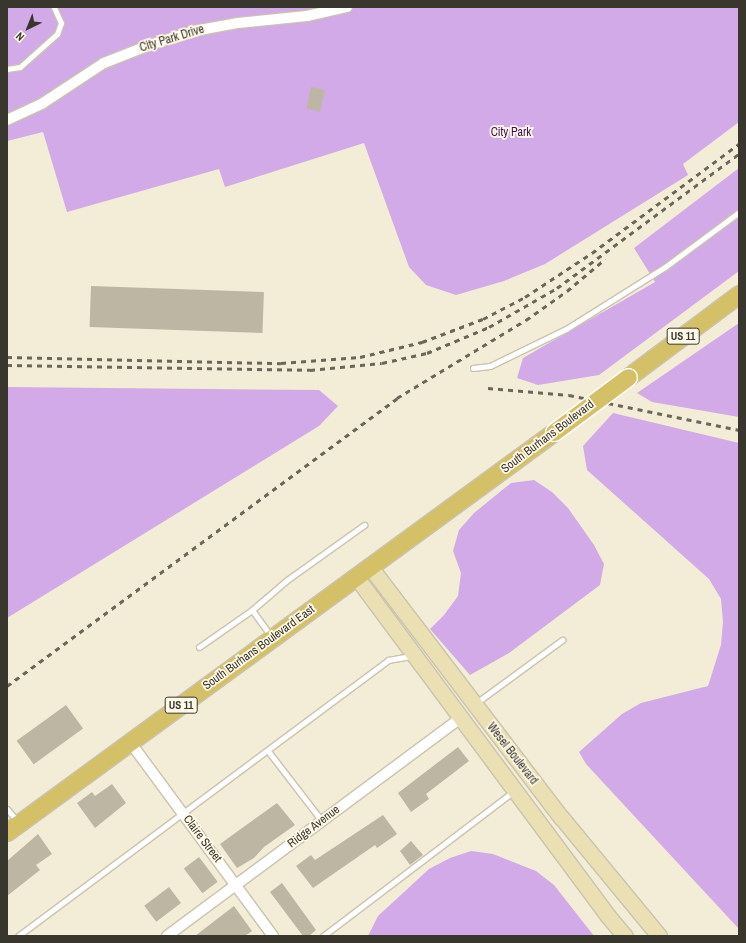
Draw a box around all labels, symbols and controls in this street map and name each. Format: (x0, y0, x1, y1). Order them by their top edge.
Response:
north arrow (8, 8, 48, 48)
street label: City Park Drive (138, 22, 206, 56)
text: N (13, 29, 27, 44)
park label: City Park (491, 126, 531, 140)
road number: US 11 (666, 327, 700, 345)
street label: South Burhans Boulevard (499, 398, 597, 476)
street label: South Burhans Boulevard East (200, 603, 318, 693)
road number: US 11 (164, 696, 198, 714)
street label: Wesel Boulevard (483, 720, 541, 788)
street label: Ridge Avenue (285, 803, 343, 851)
street label: Claire Street (180, 813, 224, 865)

